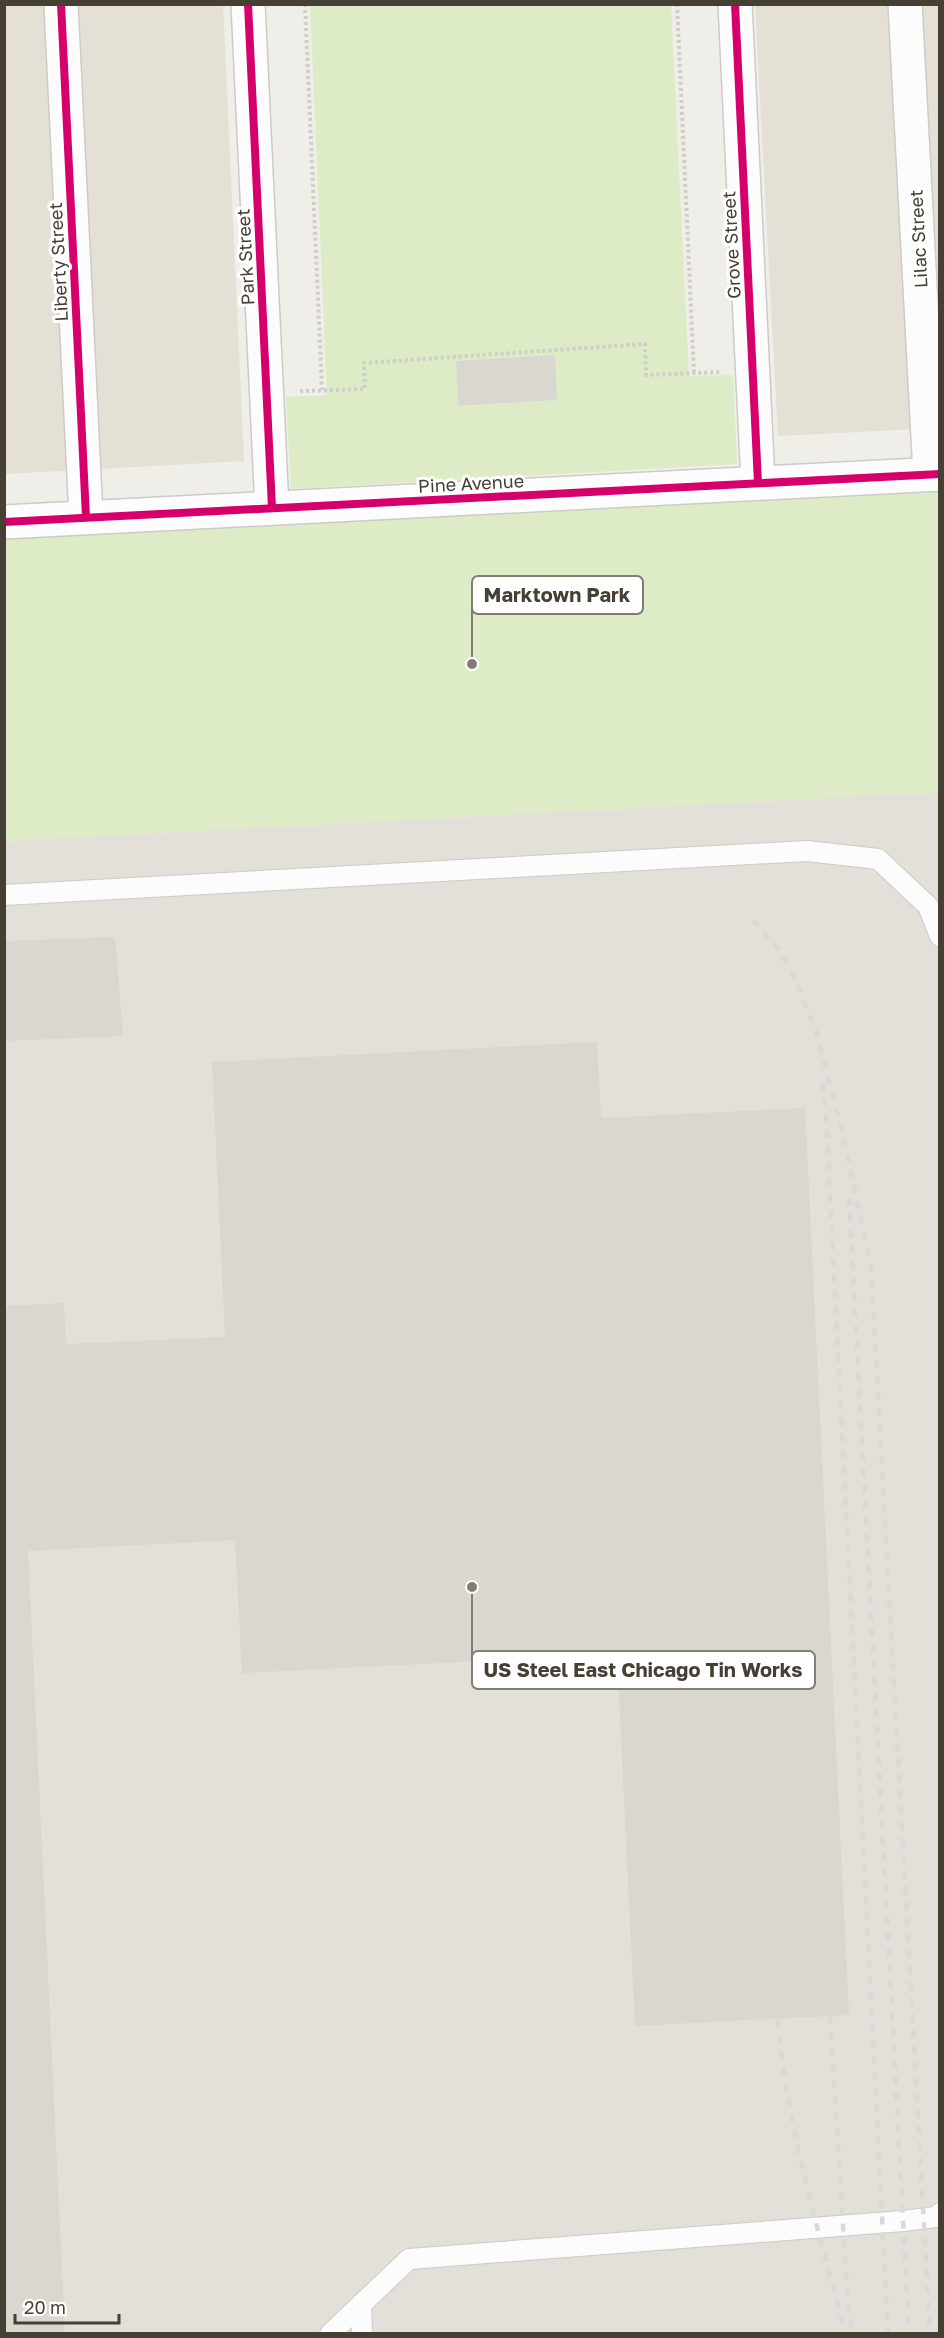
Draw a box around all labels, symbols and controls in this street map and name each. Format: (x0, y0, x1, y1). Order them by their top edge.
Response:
street label: Lilac Street (904, 189, 932, 289)
street label: Grove Street (717, 191, 745, 299)
street label: Liberty Street (44, 202, 72, 322)
street label: Park Street (231, 208, 259, 306)
street label: Pine Avenue (417, 469, 525, 497)
callout: Marktown Park (472, 576, 643, 614)
text: Marktown Park (484, 582, 631, 606)
callout: US Steel East Chicago Tin Works (472, 1651, 815, 1689)
text: US Steel East Chicago Tin Works (484, 1657, 802, 1681)
scale bar (15, 2287, 118, 2325)
text: 20 m (24, 2296, 66, 2318)

